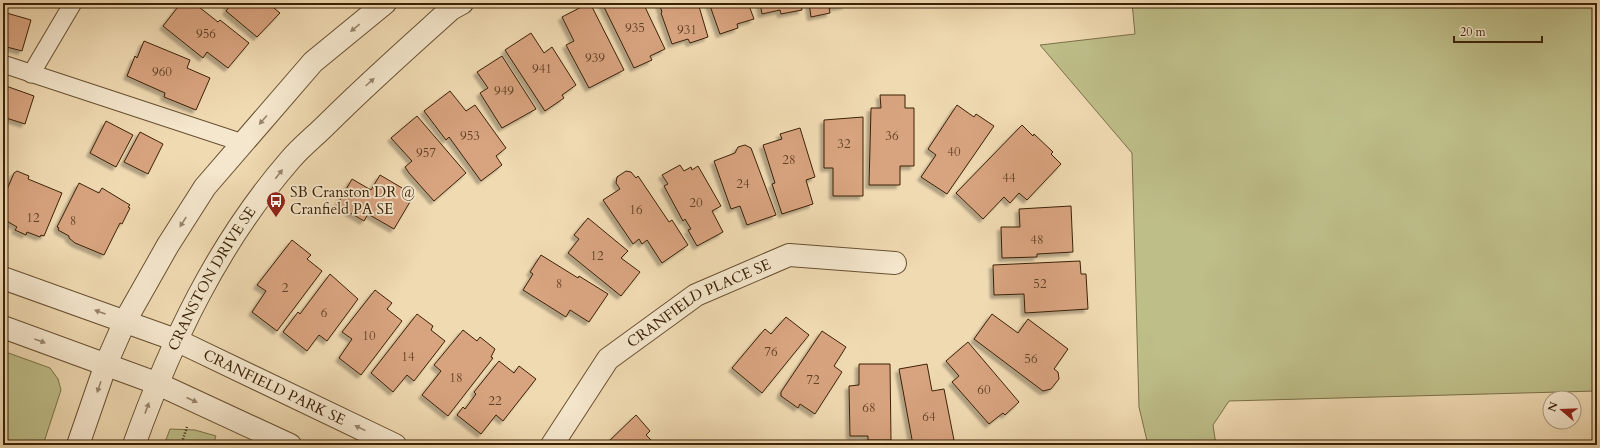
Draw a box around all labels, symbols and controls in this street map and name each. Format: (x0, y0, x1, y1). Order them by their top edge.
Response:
scale bar (1454, 18, 1542, 44)
house number: 935 (625, 19, 645, 37)
house number: 931 (677, 21, 697, 39)
one-way arrow (349, 23, 360, 32)
text: 20 m (1460, 24, 1487, 40)
house number: 956 (196, 25, 216, 43)
house number: 939 (585, 49, 605, 67)
house number: 941 (532, 60, 552, 78)
house number: 960 (152, 63, 172, 81)
one-way arrow (366, 78, 375, 87)
house number: 949 (494, 82, 514, 100)
one-way arrow (259, 114, 268, 125)
house number: 953 (460, 127, 480, 145)
house number: 36 (885, 127, 899, 145)
house number: 32 (837, 135, 851, 153)
house number: 40 (947, 143, 961, 161)
house number: 957 (416, 144, 436, 162)
house number: 28 (782, 151, 796, 169)
one-way arrow (275, 169, 283, 180)
house number: 44 (1002, 169, 1016, 187)
house number: 24 (736, 175, 750, 193)
place label: SB Cranston DR @ Cranfield PA SE (290, 182, 415, 219)
bus stop icon: SB Cranston DR @ Cranfield PA SE (265, 190, 287, 218)
house number: 20 (689, 194, 703, 212)
house number: 16 (629, 201, 643, 219)
street label: CRANSTON DRIVE SE (163, 203, 260, 354)
house number: 12 (26, 209, 40, 227)
house number: 8 (70, 212, 76, 230)
one-way arrow (179, 216, 187, 227)
house number: 48 (1030, 231, 1044, 249)
house number: 12 (590, 247, 604, 265)
street label: CRANFIELD PLACE SE (623, 254, 774, 352)
house number: 8 (556, 275, 562, 293)
house number: 52 (1033, 275, 1047, 293)
house number: 2 (282, 279, 289, 297)
house number: 6 (321, 304, 328, 322)
one-way arrow (93, 309, 105, 315)
house number: 10 (362, 327, 376, 345)
one-way arrow (34, 338, 46, 344)
house number: 76 (764, 343, 778, 361)
street label: CRANFIELD PARK SE (200, 345, 349, 430)
house number: 14 (401, 348, 415, 366)
house number: 56 (1024, 350, 1038, 368)
house number: 18 (449, 369, 463, 387)
house number: 72 (806, 371, 820, 389)
one-way arrow (95, 381, 101, 393)
house number: 60 (977, 381, 991, 399)
north arrow (1542, 390, 1582, 430)
house number: 22 (488, 392, 502, 410)
one-way arrow (186, 397, 198, 403)
house number: 68 (862, 399, 876, 417)
text: N (1544, 400, 1562, 414)
one-way arrow (145, 402, 151, 414)
house number: 64 (922, 408, 936, 426)
one-way arrow (354, 425, 366, 431)

